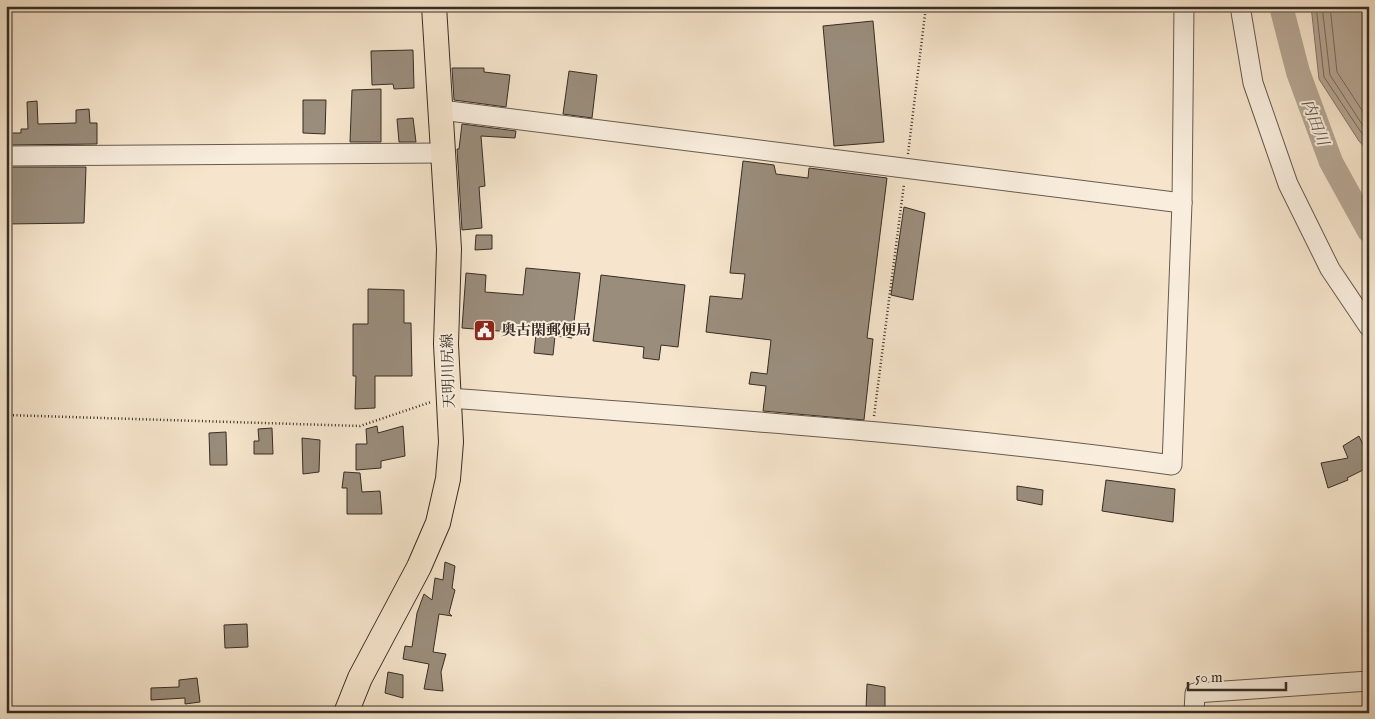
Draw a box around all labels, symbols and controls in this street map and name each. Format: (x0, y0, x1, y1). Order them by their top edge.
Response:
water label: 内田川 (1296, 97, 1333, 151)
public building icon: 奥古閑郵便局 (473, 318, 497, 342)
place label: 奥古閑郵便局 (501, 321, 591, 340)
street label: 天明川尻線 (438, 333, 459, 409)
scale bar (1188, 659, 1285, 691)
text: 50 m (1195, 668, 1223, 687)

